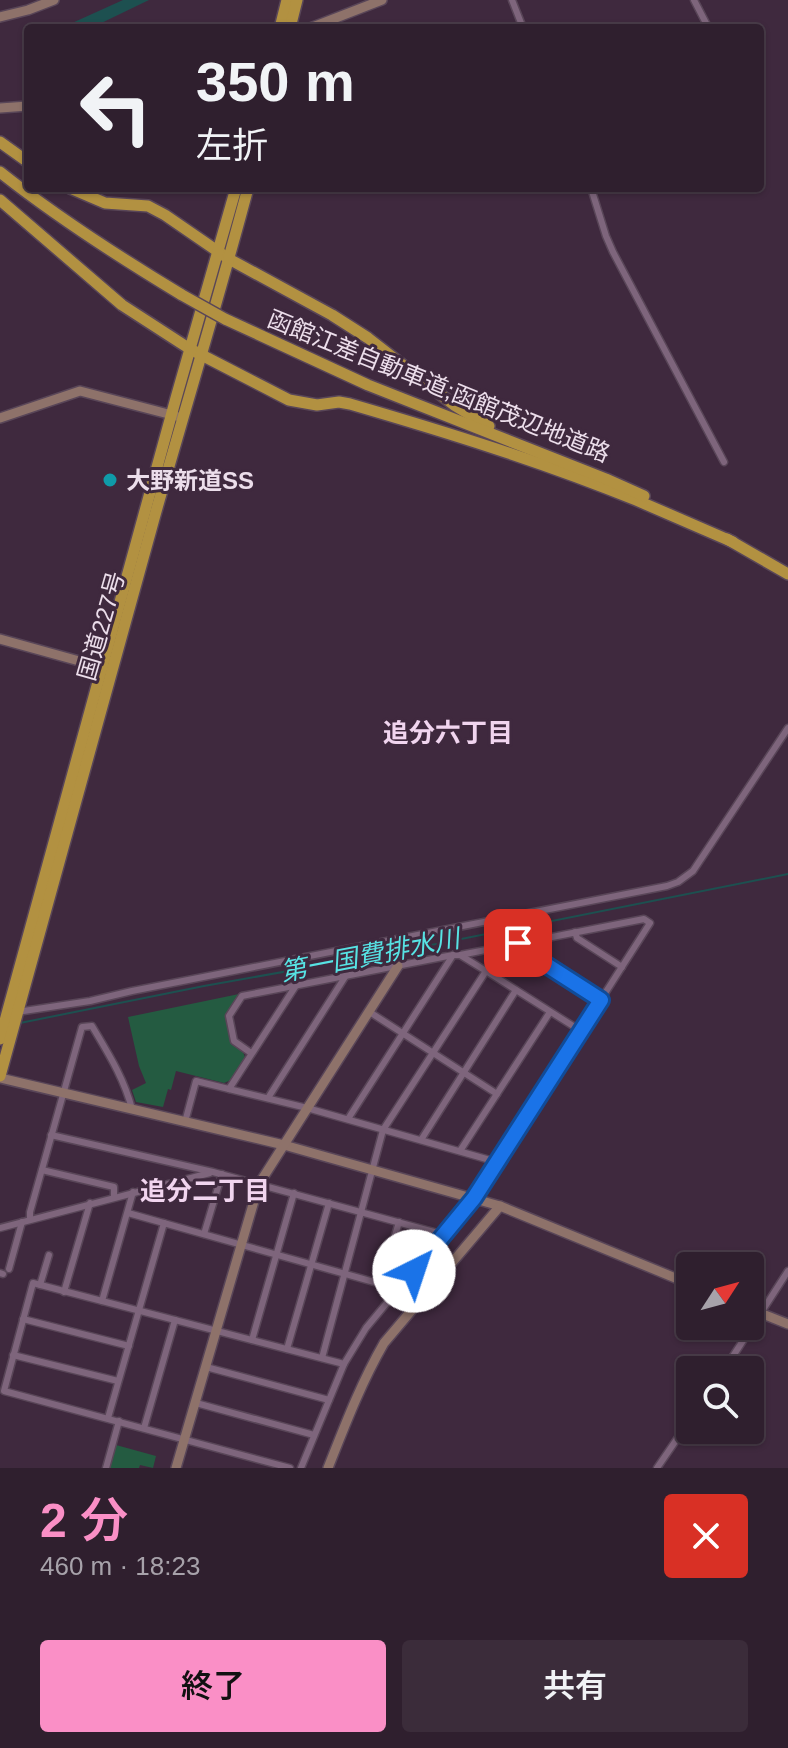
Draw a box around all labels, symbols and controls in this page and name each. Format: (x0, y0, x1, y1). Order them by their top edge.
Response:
text: 350 m (196, 50, 355, 113)
icon: left (64, 56, 168, 160)
text: 左折 (196, 125, 268, 166)
street label: 函館江差自動車道;函館茂辺地道路 (264, 305, 614, 467)
place label: 大野新道SS (126, 467, 254, 494)
marker: 大野新道SS (101, 471, 119, 489)
street label: 国道227号 (73, 568, 129, 684)
district label: 追分六丁目 (383, 718, 513, 748)
pin (484, 909, 552, 977)
icon: arrive (496, 921, 540, 965)
water label: 第一国費排水川 (278, 922, 465, 987)
district label: 追分二丁目 (140, 1176, 270, 1206)
position arrow (372, 1229, 456, 1313)
north arrow (676, 1252, 764, 1340)
map controls (676, 1252, 764, 1444)
button: search (676, 1356, 764, 1444)
text: 2 分 (40, 1494, 128, 1547)
button: close (664, 1494, 748, 1578)
text: 460 m · 18:23 (40, 1551, 200, 1581)
button: 終了 (40, 1640, 386, 1732)
button: 共有 (402, 1640, 748, 1732)

